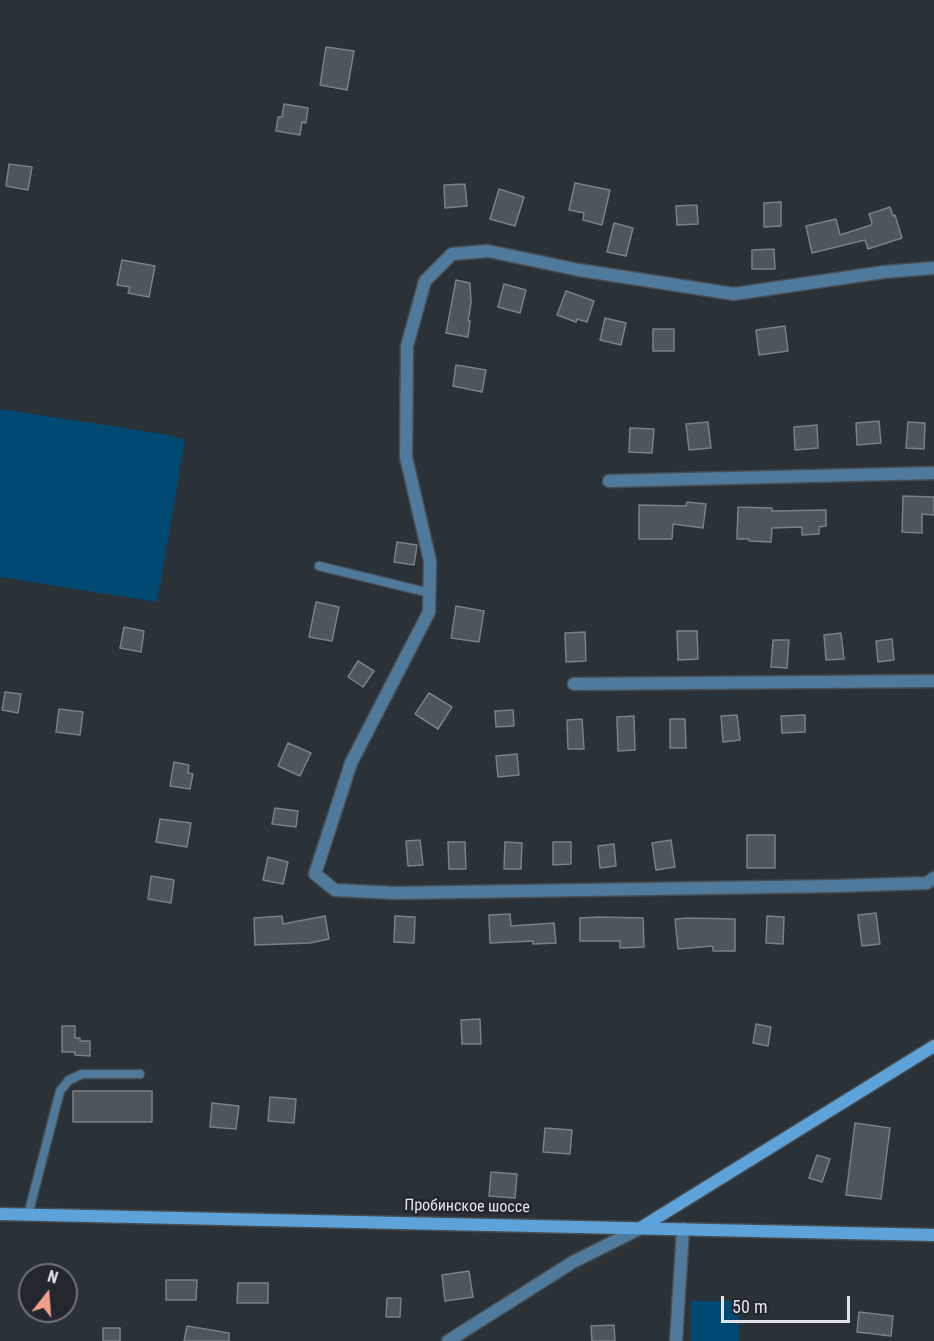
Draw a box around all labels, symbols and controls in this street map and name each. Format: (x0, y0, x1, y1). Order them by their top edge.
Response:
street label: Пробинское шоссе (404, 1196, 530, 1218)
north arrow (18, 1263, 78, 1323)
text: N (45, 1267, 60, 1288)
scale bar (724, 1284, 853, 1322)
text: 50 m (732, 1296, 767, 1317)

